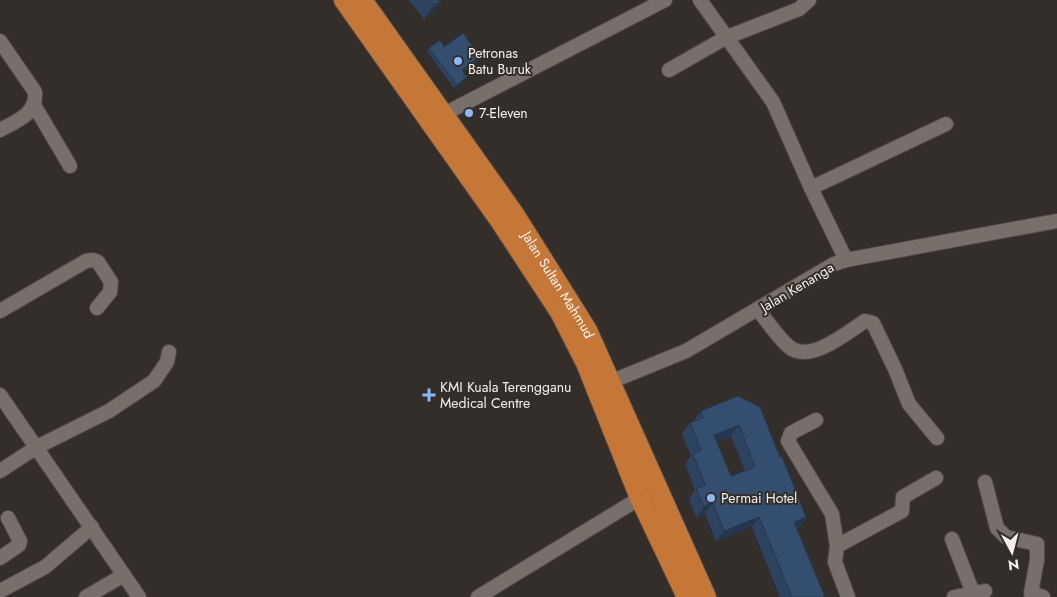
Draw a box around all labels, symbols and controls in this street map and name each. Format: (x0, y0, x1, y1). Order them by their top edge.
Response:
place label: Petronas Batu Buruk (468, 43, 532, 79)
marker: Petronas Batu Buruk (452, 55, 464, 67)
place label: 7-Eleven (479, 103, 528, 123)
marker: 7-Eleven (463, 107, 475, 119)
street label: Jalan Sultan Mahmud (516, 225, 599, 341)
street label: Jalan Kenanga (755, 257, 837, 318)
place label: KMI Kuala Terengganu Medical Centre (440, 377, 571, 413)
marker: KMI Kuala Terengganu Medical Centre (422, 388, 436, 402)
place label: Permai Hotel (721, 488, 797, 508)
marker: Permai Hotel (705, 492, 717, 504)
north arrow (987, 527, 1037, 577)
text: N (1007, 554, 1020, 576)

